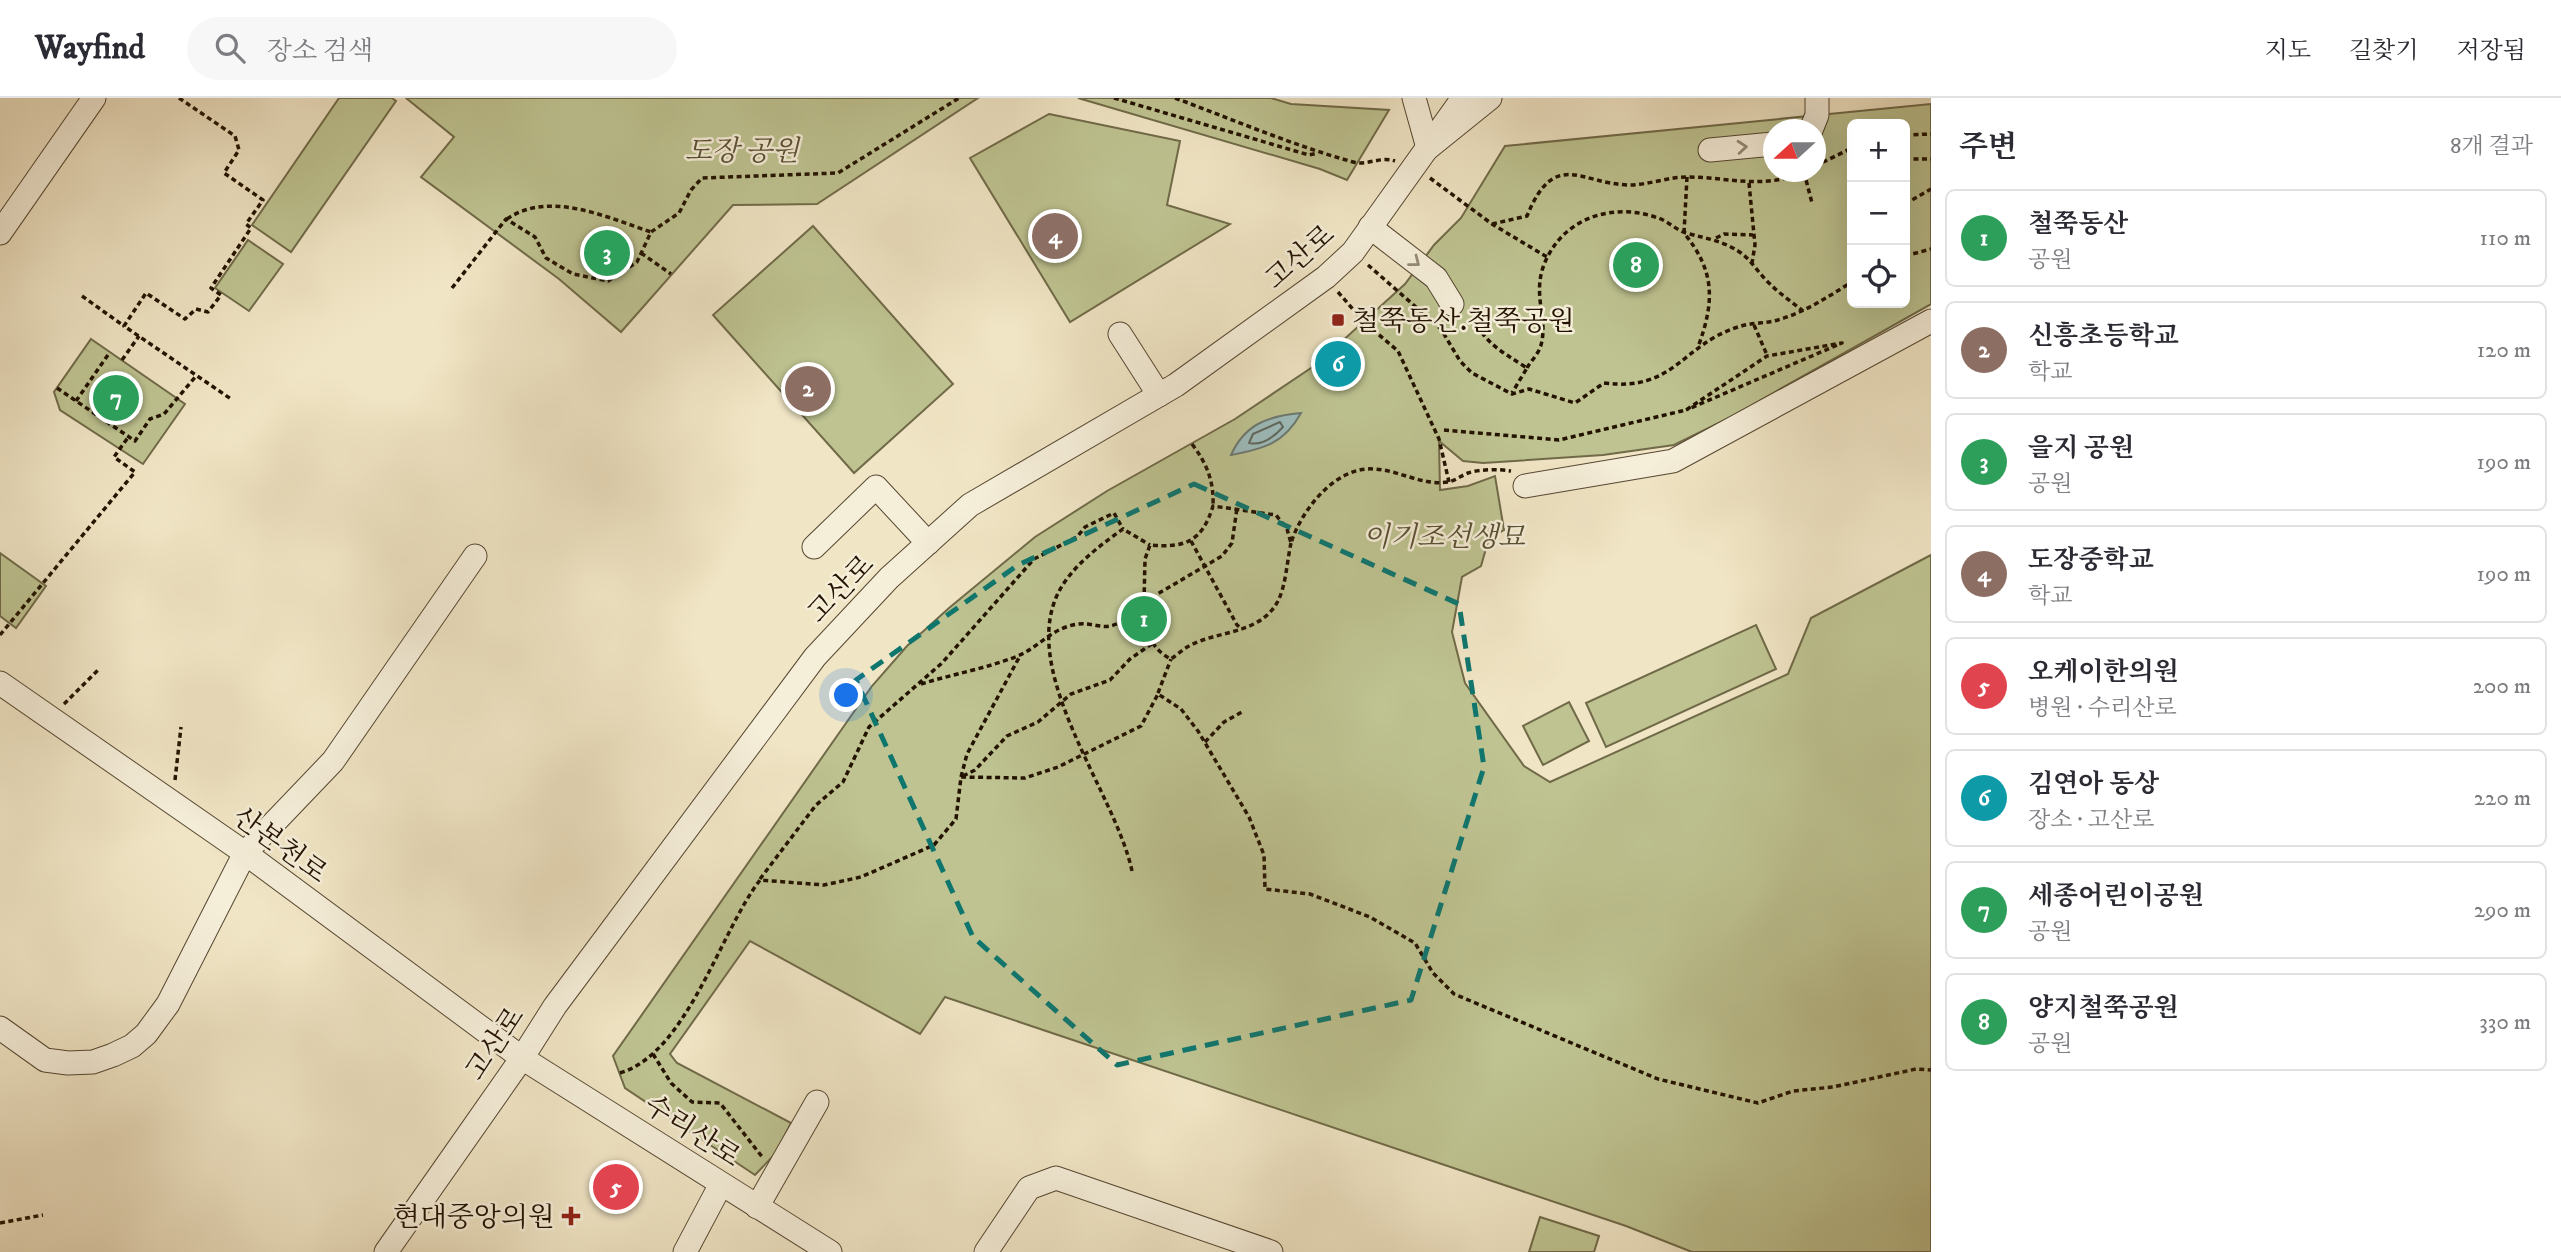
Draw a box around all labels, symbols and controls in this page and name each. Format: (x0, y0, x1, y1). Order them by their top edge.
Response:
search box (187, 17, 677, 80)
text: Wayfind (35, 28, 145, 69)
icon: search (211, 29, 249, 67)
text: 장소 검색 (267, 35, 373, 68)
text: 지도 (2265, 36, 2311, 66)
text: 길찾기 (2349, 36, 2418, 66)
text: 저장됨 (2456, 36, 2526, 66)
north arrow (1763, 119, 1826, 182)
map controls (1847, 119, 1910, 308)
button: + (1847, 119, 1910, 182)
text: 주변 (1959, 129, 2017, 166)
text: 8개 결과 (2450, 132, 2533, 161)
park label: 도장 공원 (685, 134, 801, 169)
one-way arrow (1737, 140, 1748, 155)
button: − (1847, 182, 1910, 245)
text: 철쭉동산 (2028, 208, 2128, 241)
pin: 4 (1032, 210, 1078, 262)
street label: 고산로 (1258, 217, 1342, 297)
text: 1 (1980, 224, 1988, 253)
text: 110 m (2480, 224, 2531, 253)
pin: 3 (584, 227, 630, 279)
pin: 8 (1613, 239, 1659, 291)
button: locate (1847, 245, 1910, 308)
text: 공원 (2028, 246, 2072, 275)
one-way arrow (1407, 254, 1420, 267)
place label: 철쭉동산.철쭉공원 (1352, 304, 1575, 339)
marker: 철쭉동산.철쭉공원 (1330, 312, 1346, 328)
text: 신흥초등학교 (2028, 320, 2179, 353)
text: 2 (1978, 336, 1990, 365)
text: 120 m (2477, 336, 2531, 365)
pin: 6 (1315, 338, 1361, 390)
text: 학교 (2028, 358, 2072, 387)
pin: 2 (785, 363, 831, 415)
pin: 7 (93, 372, 139, 424)
text: 을지 공원 (2028, 432, 2134, 465)
text: 3 (1980, 448, 1988, 477)
text: 190 m (2477, 448, 2531, 477)
text: 공원 (2028, 470, 2072, 499)
park label: 이기조선생묘 (1363, 520, 1526, 555)
text: 도장중학교 (2028, 544, 2154, 577)
street label: 고산로 (800, 548, 882, 630)
text: 4 (1977, 560, 1991, 589)
text: 190 m (2477, 560, 2531, 589)
text: 학교 (2028, 582, 2072, 611)
pin: 1 (1121, 593, 1167, 645)
text: 오케이한의원 (2028, 656, 2179, 689)
text: 5 (1978, 672, 1990, 701)
text: 200 m (2473, 672, 2531, 701)
your location (829, 678, 863, 712)
text: 병원 · 수리산로 (2028, 694, 2177, 723)
text: 김연아 동상 (2028, 768, 2159, 801)
text: 6 (1978, 784, 1990, 813)
text: 220 m (2474, 784, 2531, 813)
street label: 산본천로 (226, 799, 334, 891)
text: 장소 · 고산로 (2028, 806, 2155, 835)
text: 세종어린이공원 (2028, 880, 2204, 913)
text: 7 (1978, 896, 1990, 925)
text: 290 m (2474, 896, 2531, 925)
text: 공원 (2028, 918, 2072, 947)
text: 양지철쭉공원 (2028, 992, 2179, 1025)
street label: 고산로 (458, 1000, 532, 1087)
text: 8 (1978, 1008, 1990, 1037)
text: 330 m (2479, 1008, 2531, 1037)
text: 공원 (2028, 1030, 2072, 1059)
street label: 수리산로 (637, 1087, 747, 1175)
pin: 5 (593, 1161, 639, 1213)
place label: 현대중앙의원 (393, 1200, 555, 1235)
marker: 현대중앙의원 (561, 1206, 581, 1226)

